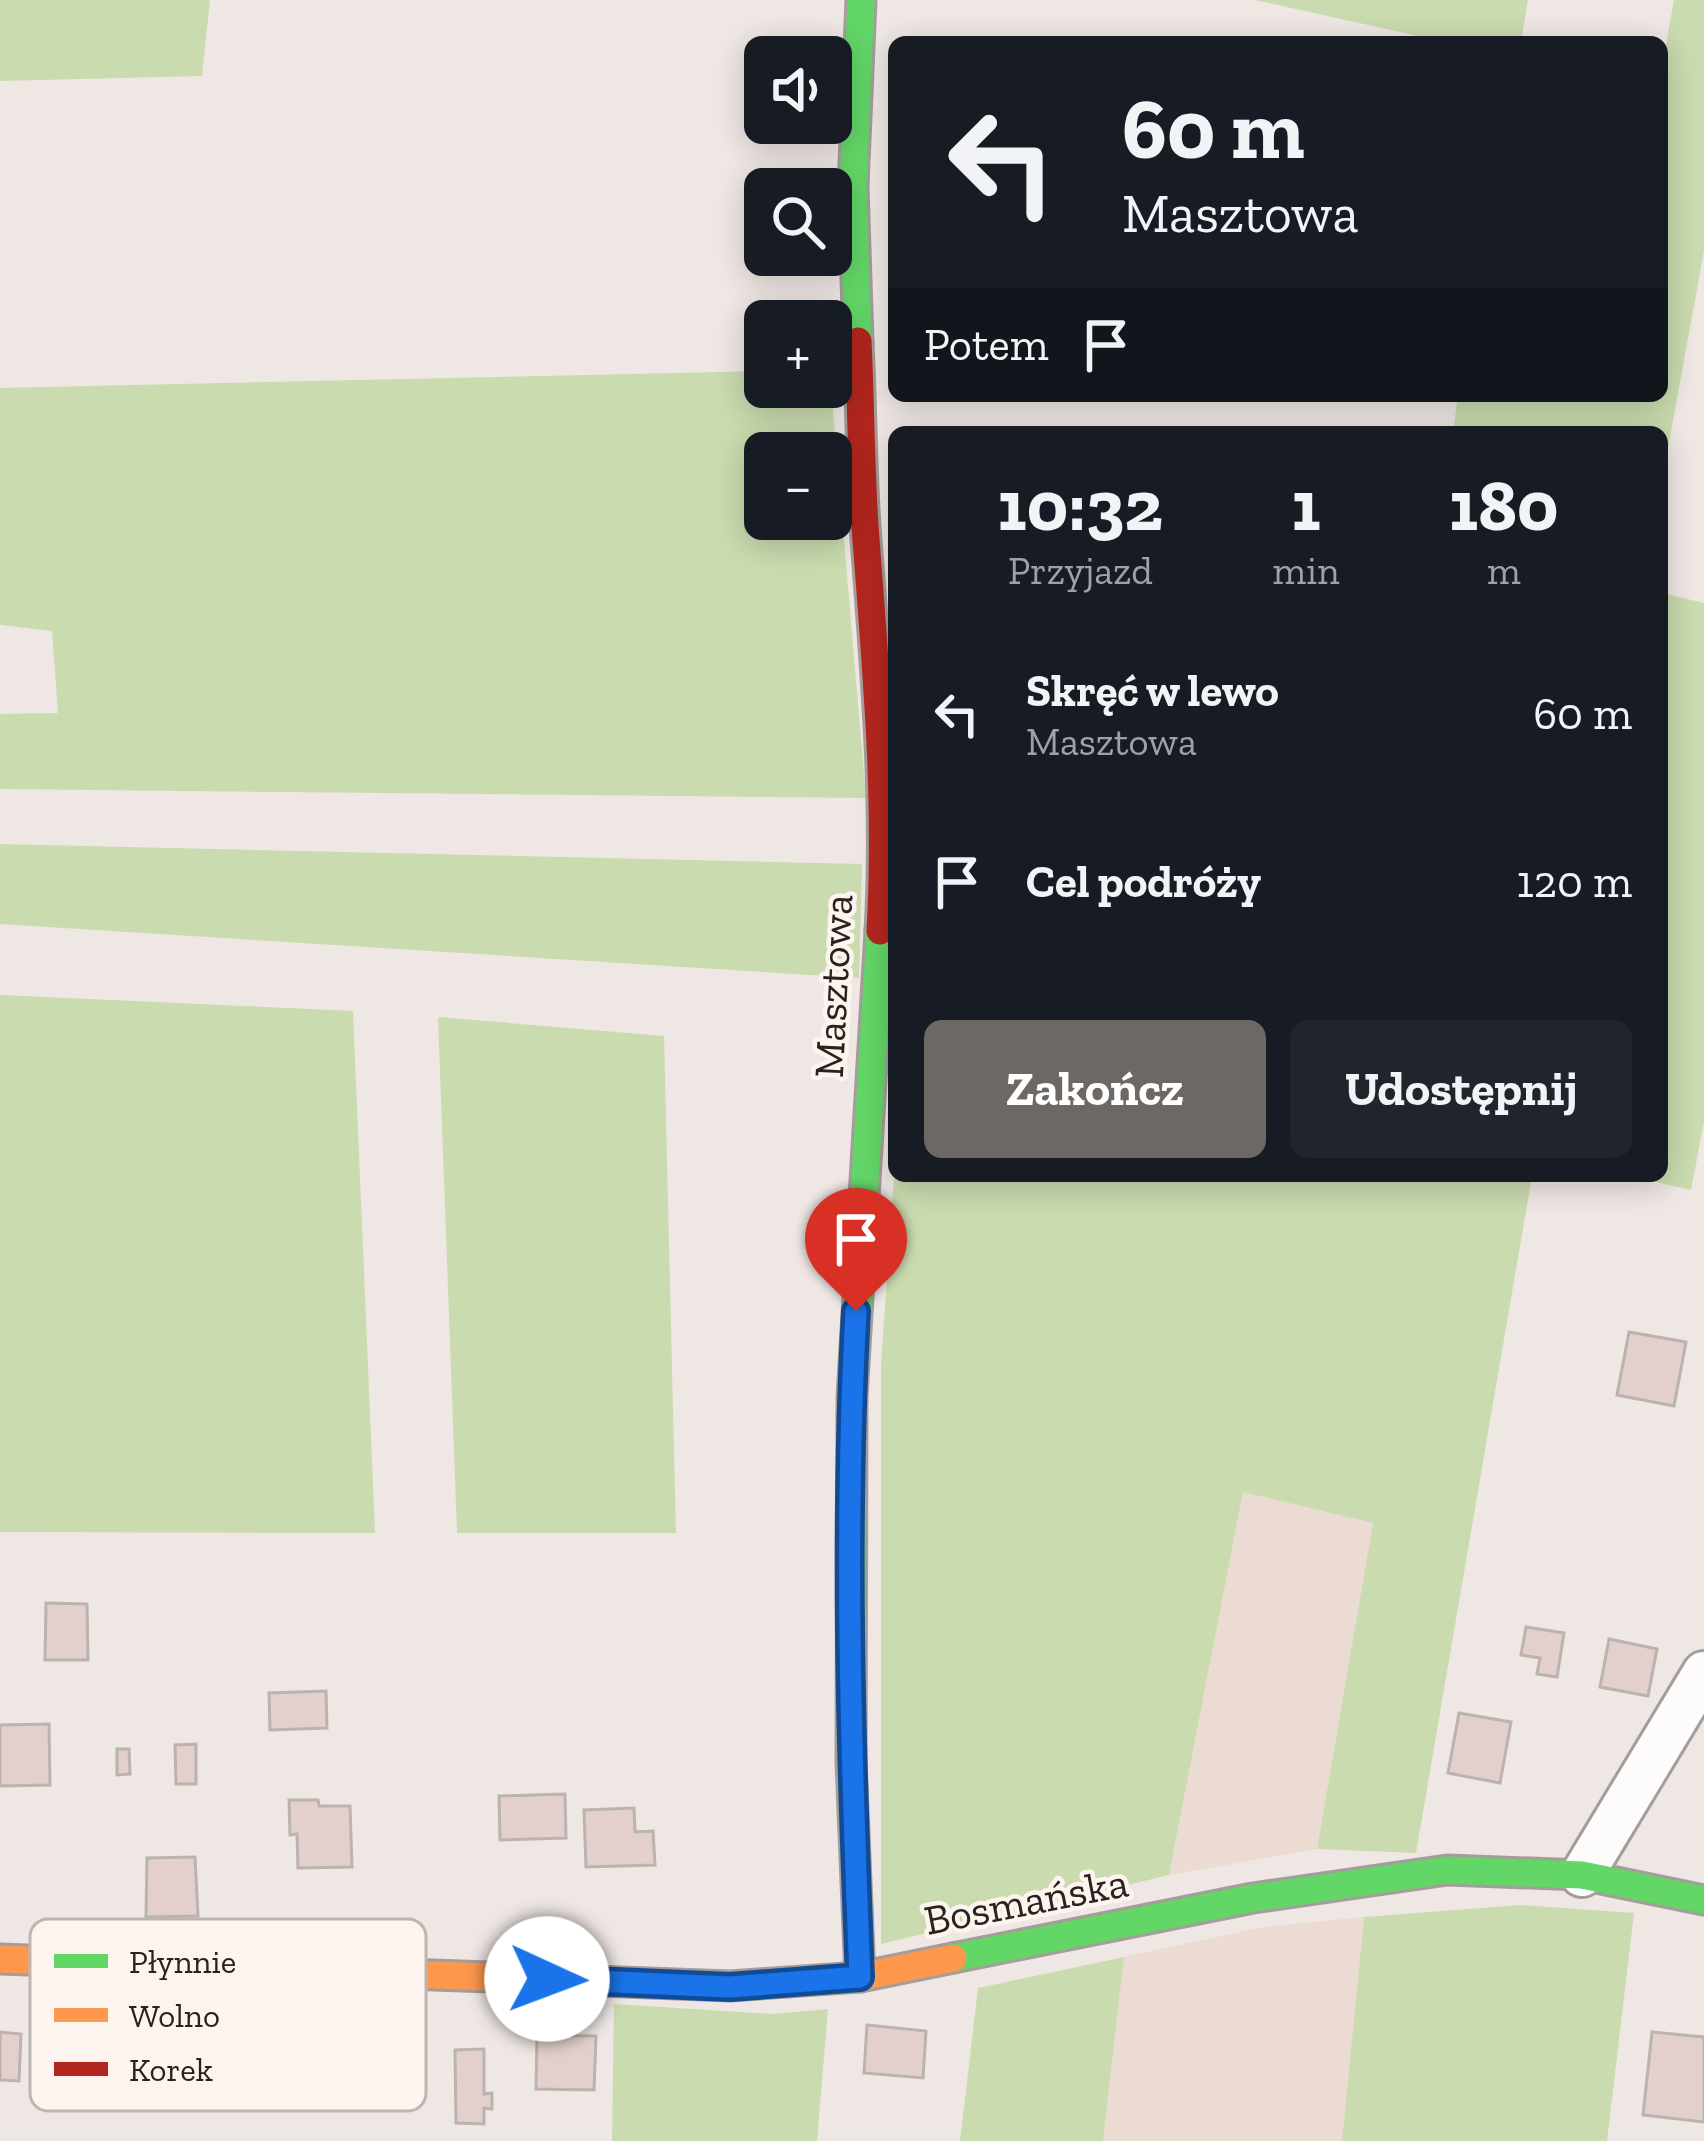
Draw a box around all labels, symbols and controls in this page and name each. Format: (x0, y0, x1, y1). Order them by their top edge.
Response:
map controls (744, 36, 852, 540)
button: sound (744, 36, 852, 144)
text: 60 m (1122, 79, 1305, 180)
icon: left (924, 84, 1080, 240)
button: search (744, 168, 852, 276)
text: Masztowa (1122, 181, 1359, 246)
button: + (744, 300, 852, 408)
icon: arrive (1073, 312, 1139, 378)
text: Potem (924, 318, 1049, 372)
button: − (744, 432, 852, 540)
text: 10:32 (998, 462, 1163, 548)
text: 1 (1291, 462, 1321, 548)
text: 180 (1449, 462, 1558, 548)
text: Przyjazd (1008, 547, 1153, 594)
text: min (1273, 547, 1340, 594)
text: m (1487, 547, 1521, 594)
text: Skręć w lewo (1026, 664, 1279, 718)
icon: left (924, 681, 990, 747)
text: 60 m (1533, 687, 1632, 741)
text: Masztowa (1026, 718, 1197, 765)
icon: arrive (924, 849, 990, 915)
text: Cel podróży (1026, 855, 1261, 909)
text: 120 m (1517, 855, 1632, 909)
street label: Masztowa (803, 893, 863, 1079)
button: Zakończ (924, 1020, 1266, 1158)
button: Udostępnij (1290, 1020, 1632, 1158)
pin (805, 1188, 907, 1311)
icon: arrive (823, 1206, 889, 1272)
street label: Bosmańska (920, 1856, 1132, 1946)
position arrow (484, 1916, 610, 2042)
legend (30, 1919, 426, 2111)
text: Płynnie (129, 1942, 236, 1981)
text: Wolno (129, 1996, 220, 2035)
text: Korek (129, 2050, 213, 2089)

